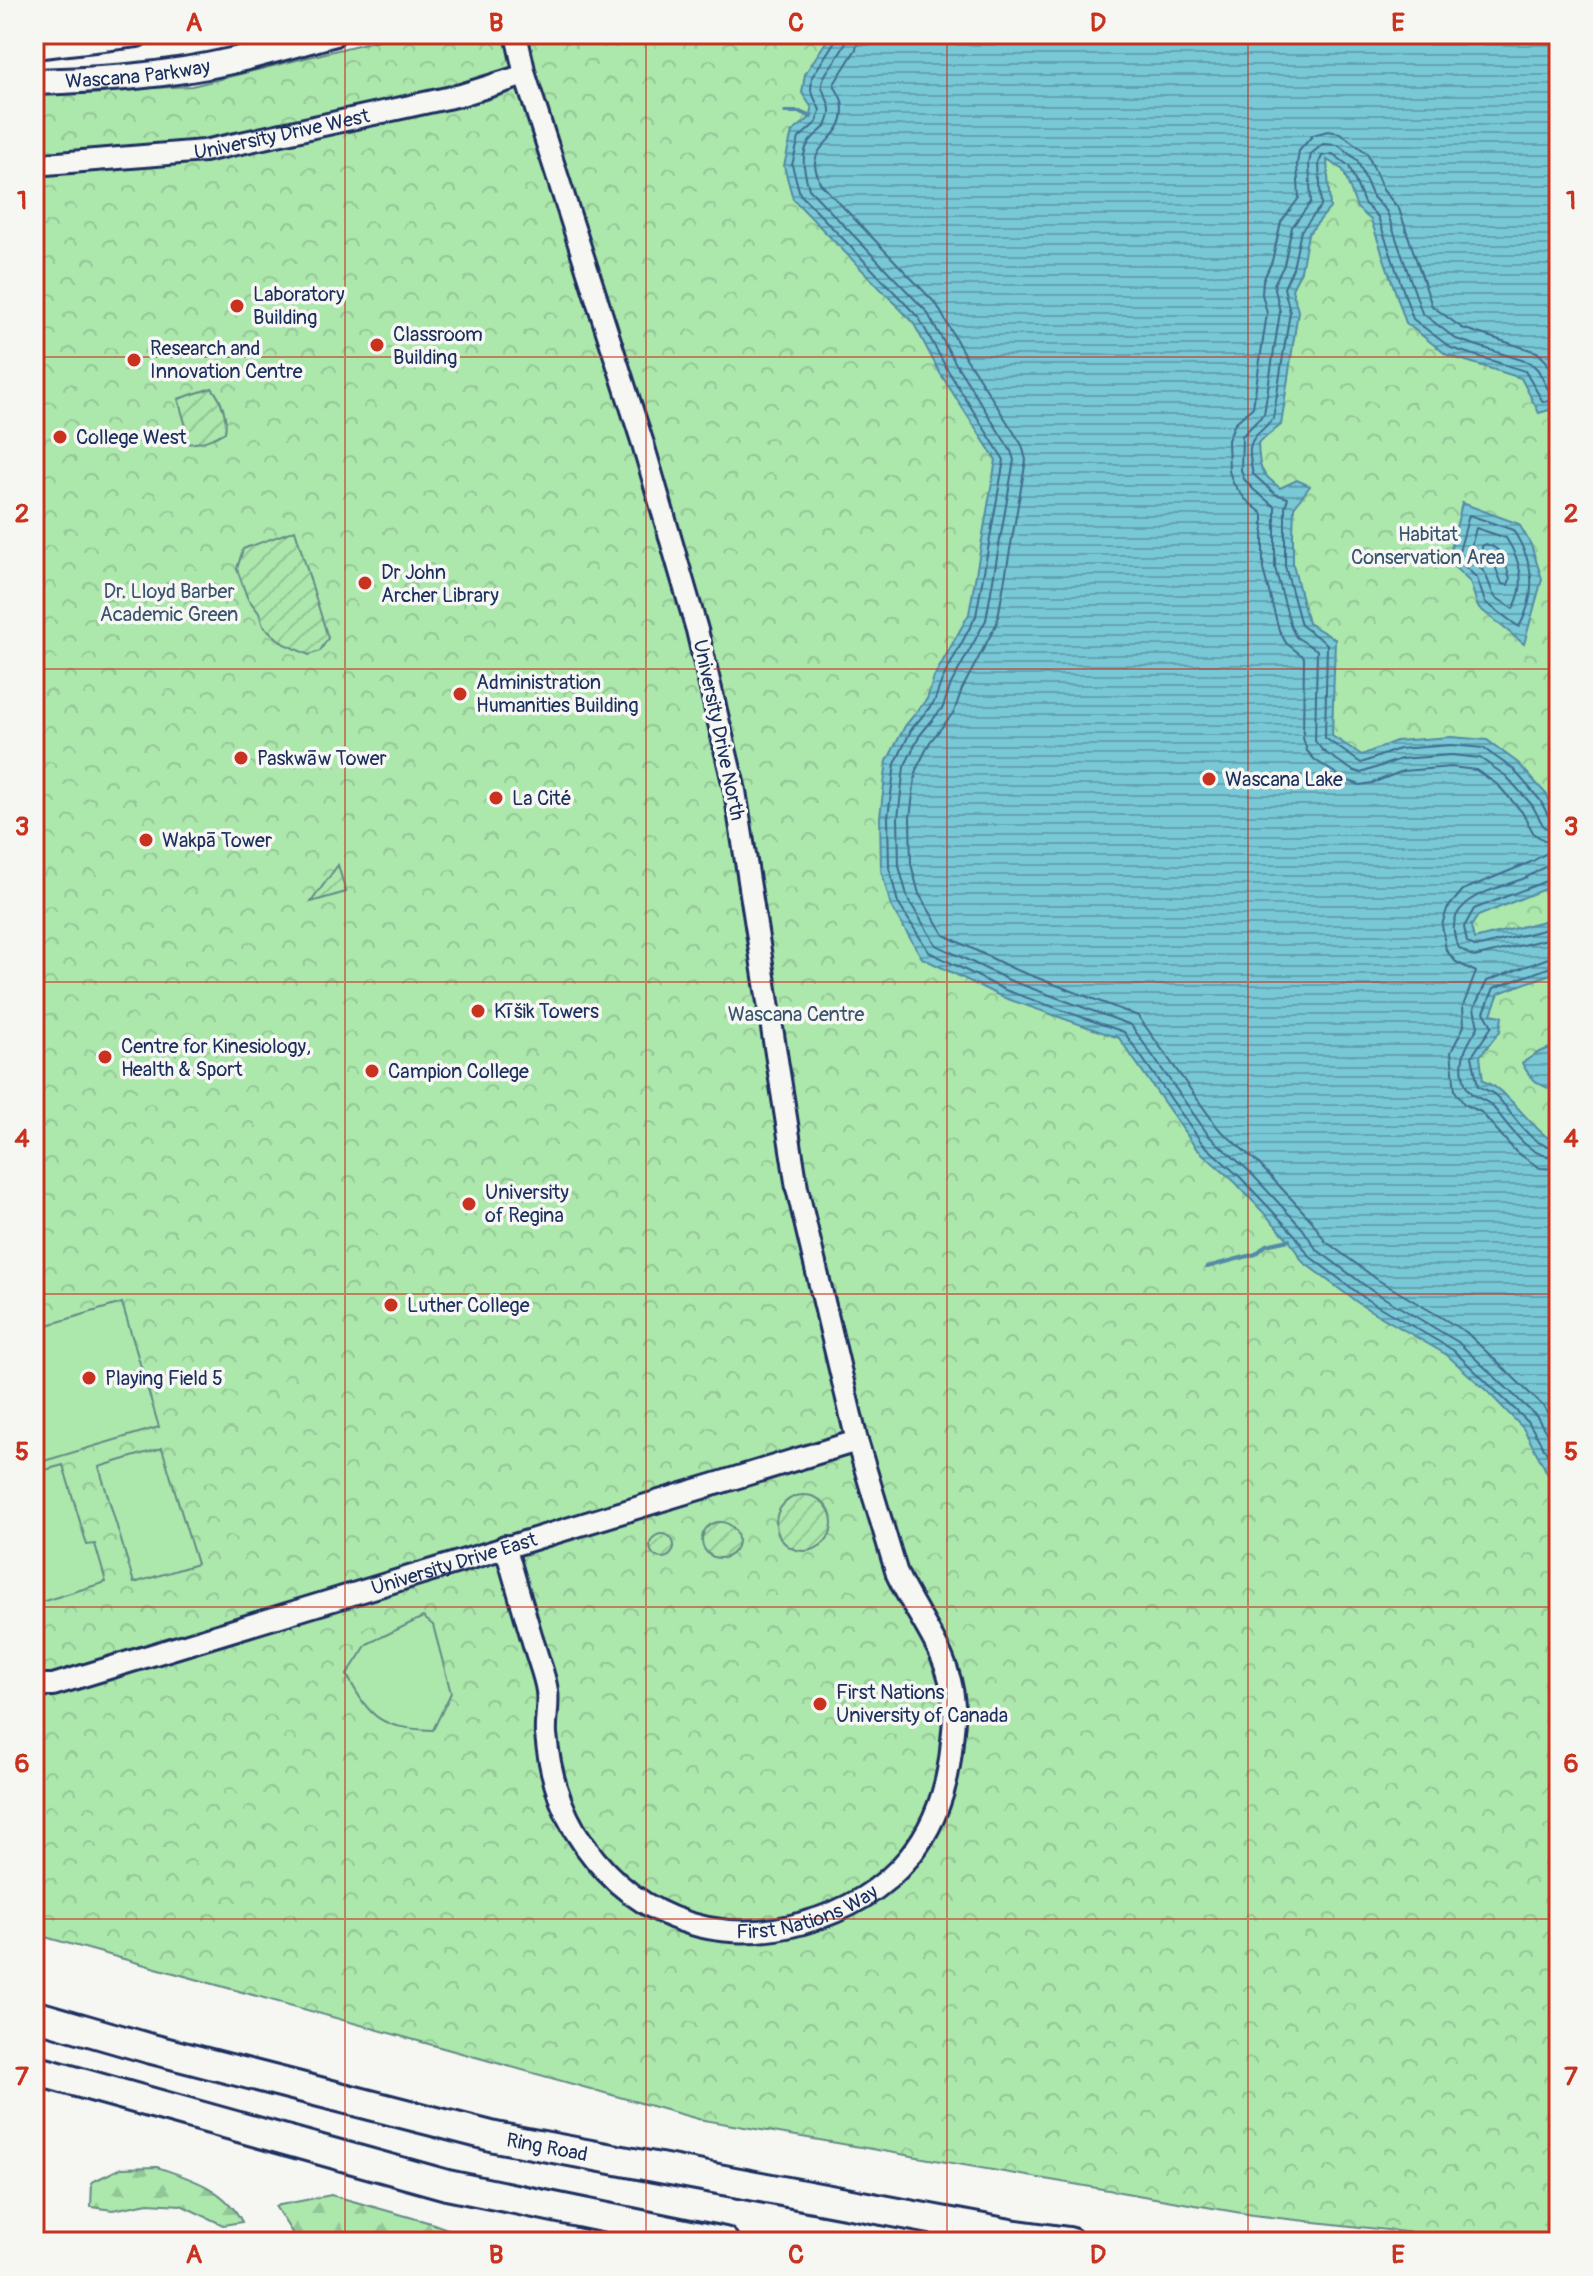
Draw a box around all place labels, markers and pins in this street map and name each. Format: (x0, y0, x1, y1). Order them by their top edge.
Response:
place label: Laboratory Building (253, 282, 345, 330)
marker: Laboratory Building (228, 297, 246, 315)
place label: Classroom Building (393, 322, 483, 370)
place label: Research and Innovation Centre (150, 336, 303, 384)
marker: Classroom Building (368, 336, 386, 354)
marker: Research and Innovation Centre (125, 351, 143, 369)
place label: College West (76, 425, 188, 450)
marker: College West (51, 428, 69, 446)
place label: Dr John Archer Library (381, 560, 499, 608)
marker: Dr John Archer Library (356, 574, 374, 592)
place label: Administration Humanities Building (476, 670, 638, 718)
marker: Administration Humanities Building (451, 685, 469, 703)
place label: Paskwāw Tower (257, 746, 387, 771)
marker: Paskwāw Tower (232, 749, 250, 767)
place label: Wascana Lake (1225, 767, 1343, 792)
marker: Wascana Lake (1200, 770, 1218, 788)
place label: La Cité (512, 786, 572, 811)
marker: La Cité (487, 789, 505, 807)
place label: Wakpā Tower (162, 828, 272, 853)
marker: Wakpā Tower (137, 831, 155, 849)
place label: Kīšik Towers (494, 999, 599, 1024)
marker: Kīšik Towers (469, 1002, 487, 1020)
place label: Centre for Kinesiology, Health & Sport (121, 1034, 311, 1082)
marker: Centre for Kinesiology, Health & Sport (96, 1048, 114, 1066)
place label: Campion College (388, 1059, 529, 1084)
marker: Campion College (363, 1062, 381, 1080)
place label: University of Regina (485, 1180, 569, 1228)
marker: University of Regina (460, 1195, 478, 1213)
place label: Luther College (407, 1293, 530, 1318)
marker: Luther College (382, 1296, 400, 1314)
place label: Playing Field 5 (105, 1366, 223, 1391)
marker: Playing Field 5 (80, 1369, 98, 1387)
place label: First Nations University of Canada (836, 1680, 1008, 1728)
marker: First Nations University of Canada (811, 1695, 829, 1713)

